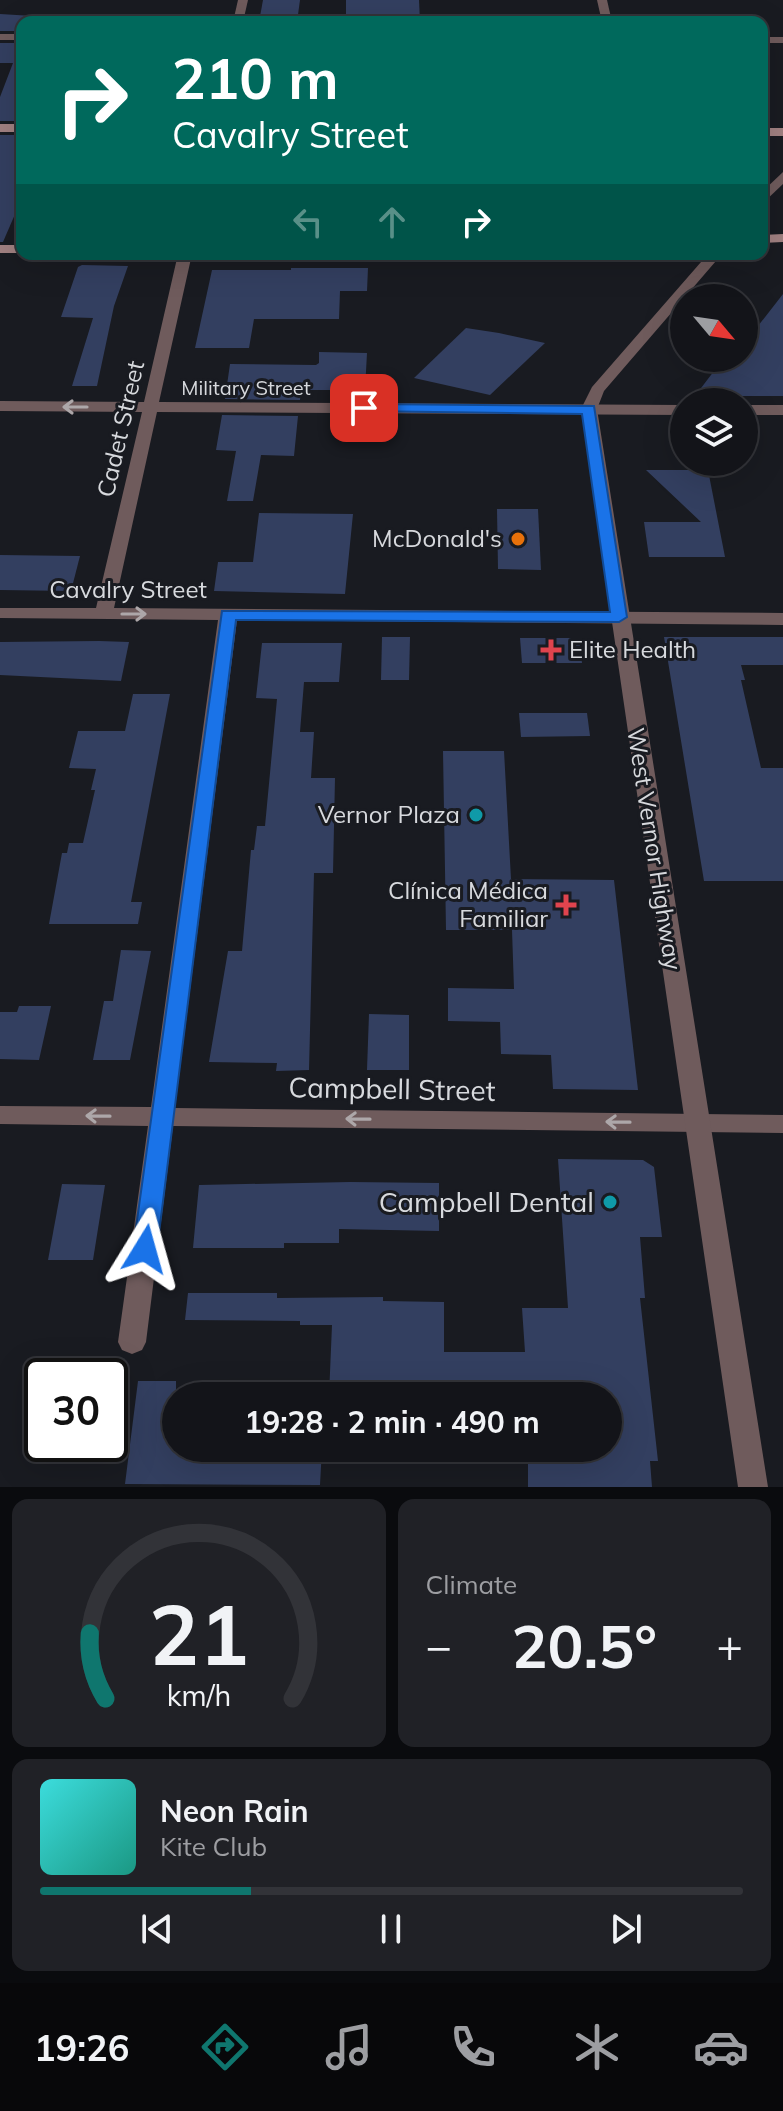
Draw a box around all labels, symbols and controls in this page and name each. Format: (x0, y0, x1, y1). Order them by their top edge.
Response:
text: 210 m (172, 43, 339, 113)
icon: right (40, 48, 144, 152)
text: Cavalry Street (172, 112, 409, 157)
icon: left (286, 200, 330, 244)
icon: ahead (370, 200, 414, 244)
icon: right (454, 200, 498, 244)
north arrow (670, 284, 758, 372)
map controls (670, 284, 758, 476)
street label: Cadet Street (90, 358, 150, 500)
pin (330, 374, 398, 442)
street label: Military Street (181, 375, 311, 400)
icon: arrive (342, 386, 386, 430)
button: layers (670, 388, 758, 476)
one-way arrow (62, 399, 89, 415)
place label: McDonald's (372, 523, 502, 553)
marker: McDonald's (509, 530, 527, 548)
street label: Cavalry Street (49, 574, 207, 604)
one-way arrow (120, 606, 147, 622)
place label: Elite Health (569, 634, 696, 664)
marker: Elite Health (540, 639, 562, 661)
street label: West Vernor Highway (621, 726, 689, 972)
place label: Vernor Plaza (318, 799, 460, 829)
marker: Vernor Plaza (467, 806, 485, 824)
place label: Clínica Médica Familiar (388, 875, 548, 933)
marker: Clínica Médica Familiar (555, 894, 577, 916)
street label: Campbell Street (288, 1069, 496, 1108)
one-way arrow (85, 1109, 112, 1124)
one-way arrow (345, 1111, 372, 1127)
one-way arrow (605, 1114, 632, 1130)
place label: Campbell Dental (379, 1184, 594, 1219)
marker: Campbell Dental (601, 1193, 619, 1211)
position arrow (103, 1207, 187, 1291)
speed limit sign: 30 (24, 1358, 128, 1462)
text: 19:28 · 2 min · 490 m (244, 1403, 540, 1441)
text: Climate (426, 1568, 517, 1601)
text: 21 (149, 1581, 249, 1686)
text: 20.5° (511, 1608, 657, 1683)
text: − (426, 1618, 452, 1673)
text: + (717, 1618, 743, 1673)
text: km/h (166, 1677, 231, 1713)
text: Neon Rain (160, 1792, 309, 1830)
text: Kite Club (160, 1830, 267, 1863)
icon: previous (135, 1907, 179, 1951)
icon: pause (369, 1907, 413, 1951)
icon: next (604, 1907, 648, 1951)
icon: directions (197, 2019, 253, 2075)
icon: music (321, 2019, 377, 2075)
icon: phone (445, 2019, 501, 2075)
icon: climate (569, 2019, 625, 2075)
icon: car (693, 2019, 749, 2075)
text: 19:26 (34, 2025, 129, 2070)

